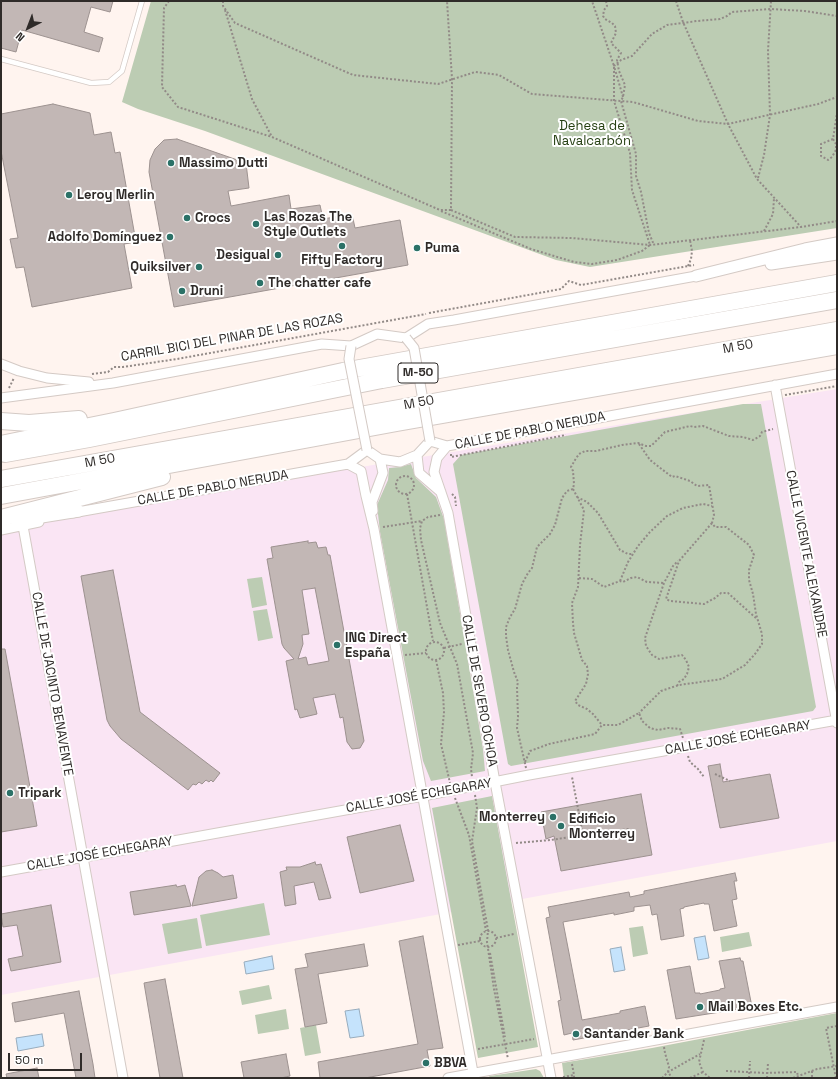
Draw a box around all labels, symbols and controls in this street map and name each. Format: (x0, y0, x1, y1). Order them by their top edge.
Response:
north arrow (8, 8, 48, 48)
text: N (13, 29, 27, 45)
park label: Dehesa de Navalcarbón (553, 118, 631, 149)
place label: Massimo Dutti (179, 155, 268, 171)
marker: Massimo Dutti (166, 158, 176, 168)
place label: Leroy Merlin (77, 187, 155, 203)
marker: Leroy Merlin (64, 190, 74, 200)
place label: Las Rozas The Style Outlets (264, 209, 352, 240)
place label: Crocs (195, 210, 231, 226)
marker: Crocs (182, 213, 192, 223)
marker: Las Rozas The Style Outlets (251, 219, 261, 229)
place label: Adolfo Domínguez (48, 229, 162, 245)
marker: Adolfo Domínguez (165, 232, 175, 242)
place label: Puma (425, 240, 459, 256)
marker: Fifty Factory (337, 241, 347, 251)
marker: Puma (412, 243, 422, 253)
place label: Desigual (216, 247, 270, 263)
marker: Desigual (273, 250, 283, 260)
place label: Fifty Factory (301, 252, 383, 268)
place label: Quiksilver (130, 259, 191, 275)
marker: Quiksilver (194, 262, 204, 272)
place label: The chatter cafe (268, 275, 371, 291)
marker: The chatter cafe (255, 278, 265, 288)
place label: Druni (190, 283, 223, 299)
marker: Druni (177, 286, 187, 296)
street label: CARRIL BICI DEL PINAR DE LAS ROZAS (120, 311, 344, 365)
street label: M 50 (722, 337, 754, 357)
road number: M-50 (398, 363, 438, 383)
street label: M 50 (403, 393, 435, 413)
street label: CALLE DE PABLO NERUDA (454, 409, 606, 453)
street label: M 50 (84, 451, 116, 471)
street label: CALLE DE PABLO NERUDA (136, 467, 290, 509)
street label: CALLE VICENTE ALEIXANDRE (782, 469, 830, 639)
street label: CALLE DE JACINTO BENAVENTE (28, 591, 76, 777)
street label: CALLE DE SEVERO OCHOA (458, 614, 500, 768)
place label: ING Direct España (345, 630, 407, 661)
marker: ING Direct España (332, 640, 342, 650)
street label: CALLE JOSÉ ECHEGARAY (664, 717, 812, 759)
street label: CALLE JOSÉ ECHEGARAY (345, 775, 493, 817)
place label: Tripark (18, 785, 62, 801)
marker: Tripark (5, 788, 15, 798)
place label: Monterrey (479, 809, 545, 825)
place label: Edificio Monterrey (569, 811, 635, 842)
marker: Monterrey (548, 812, 558, 822)
marker: Edificio Monterrey (556, 821, 566, 831)
street label: CALLE JOSÉ ECHEGARAY (26, 833, 174, 875)
place label: Mail Boxes Etc. (708, 999, 803, 1015)
marker: Mail Boxes Etc. (695, 1002, 705, 1012)
place label: Santander Bank (584, 1026, 684, 1042)
marker: Santander Bank (571, 1029, 581, 1039)
scale bar (10, 1045, 84, 1071)
text: 50 m (15, 1052, 43, 1068)
place label: BBVA (434, 1055, 467, 1071)
marker: BBVA (421, 1058, 431, 1068)

